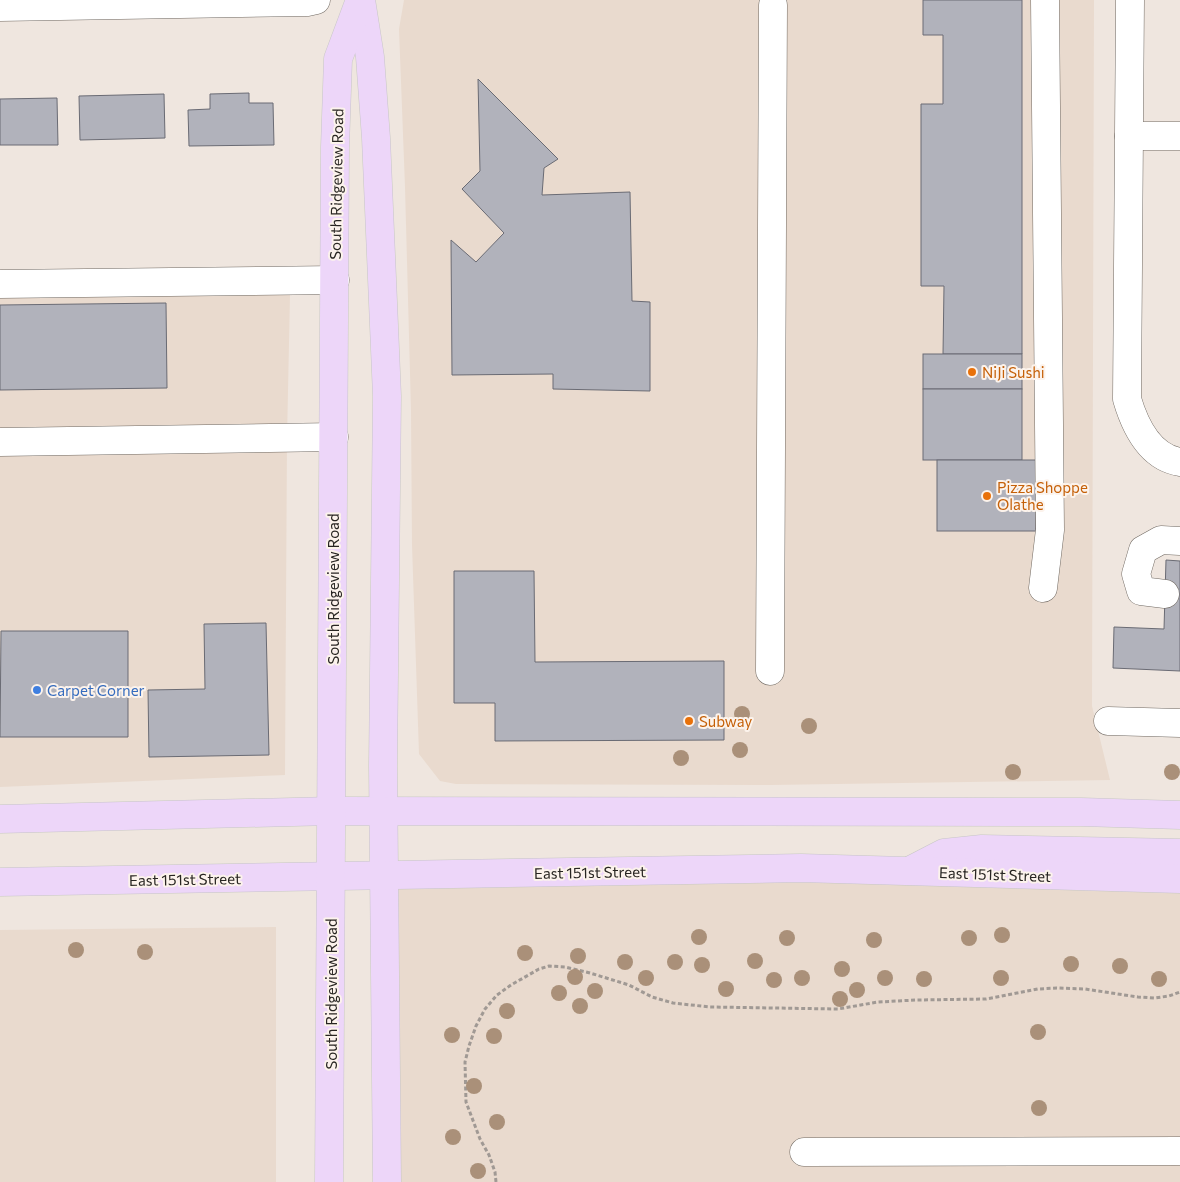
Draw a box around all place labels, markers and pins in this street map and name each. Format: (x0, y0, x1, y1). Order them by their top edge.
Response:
place label: NiJi Sushi (982, 363, 1045, 381)
marker: NiJi Sushi (966, 366, 978, 378)
place label: Pizza Shoppe Olathe (997, 478, 1088, 513)
marker: Pizza Shoppe Olathe (981, 490, 993, 502)
place label: Carpet Corner (47, 681, 145, 699)
marker: Carpet Corner (31, 684, 43, 696)
place label: Subway (699, 712, 752, 730)
marker: Subway (683, 715, 695, 727)

